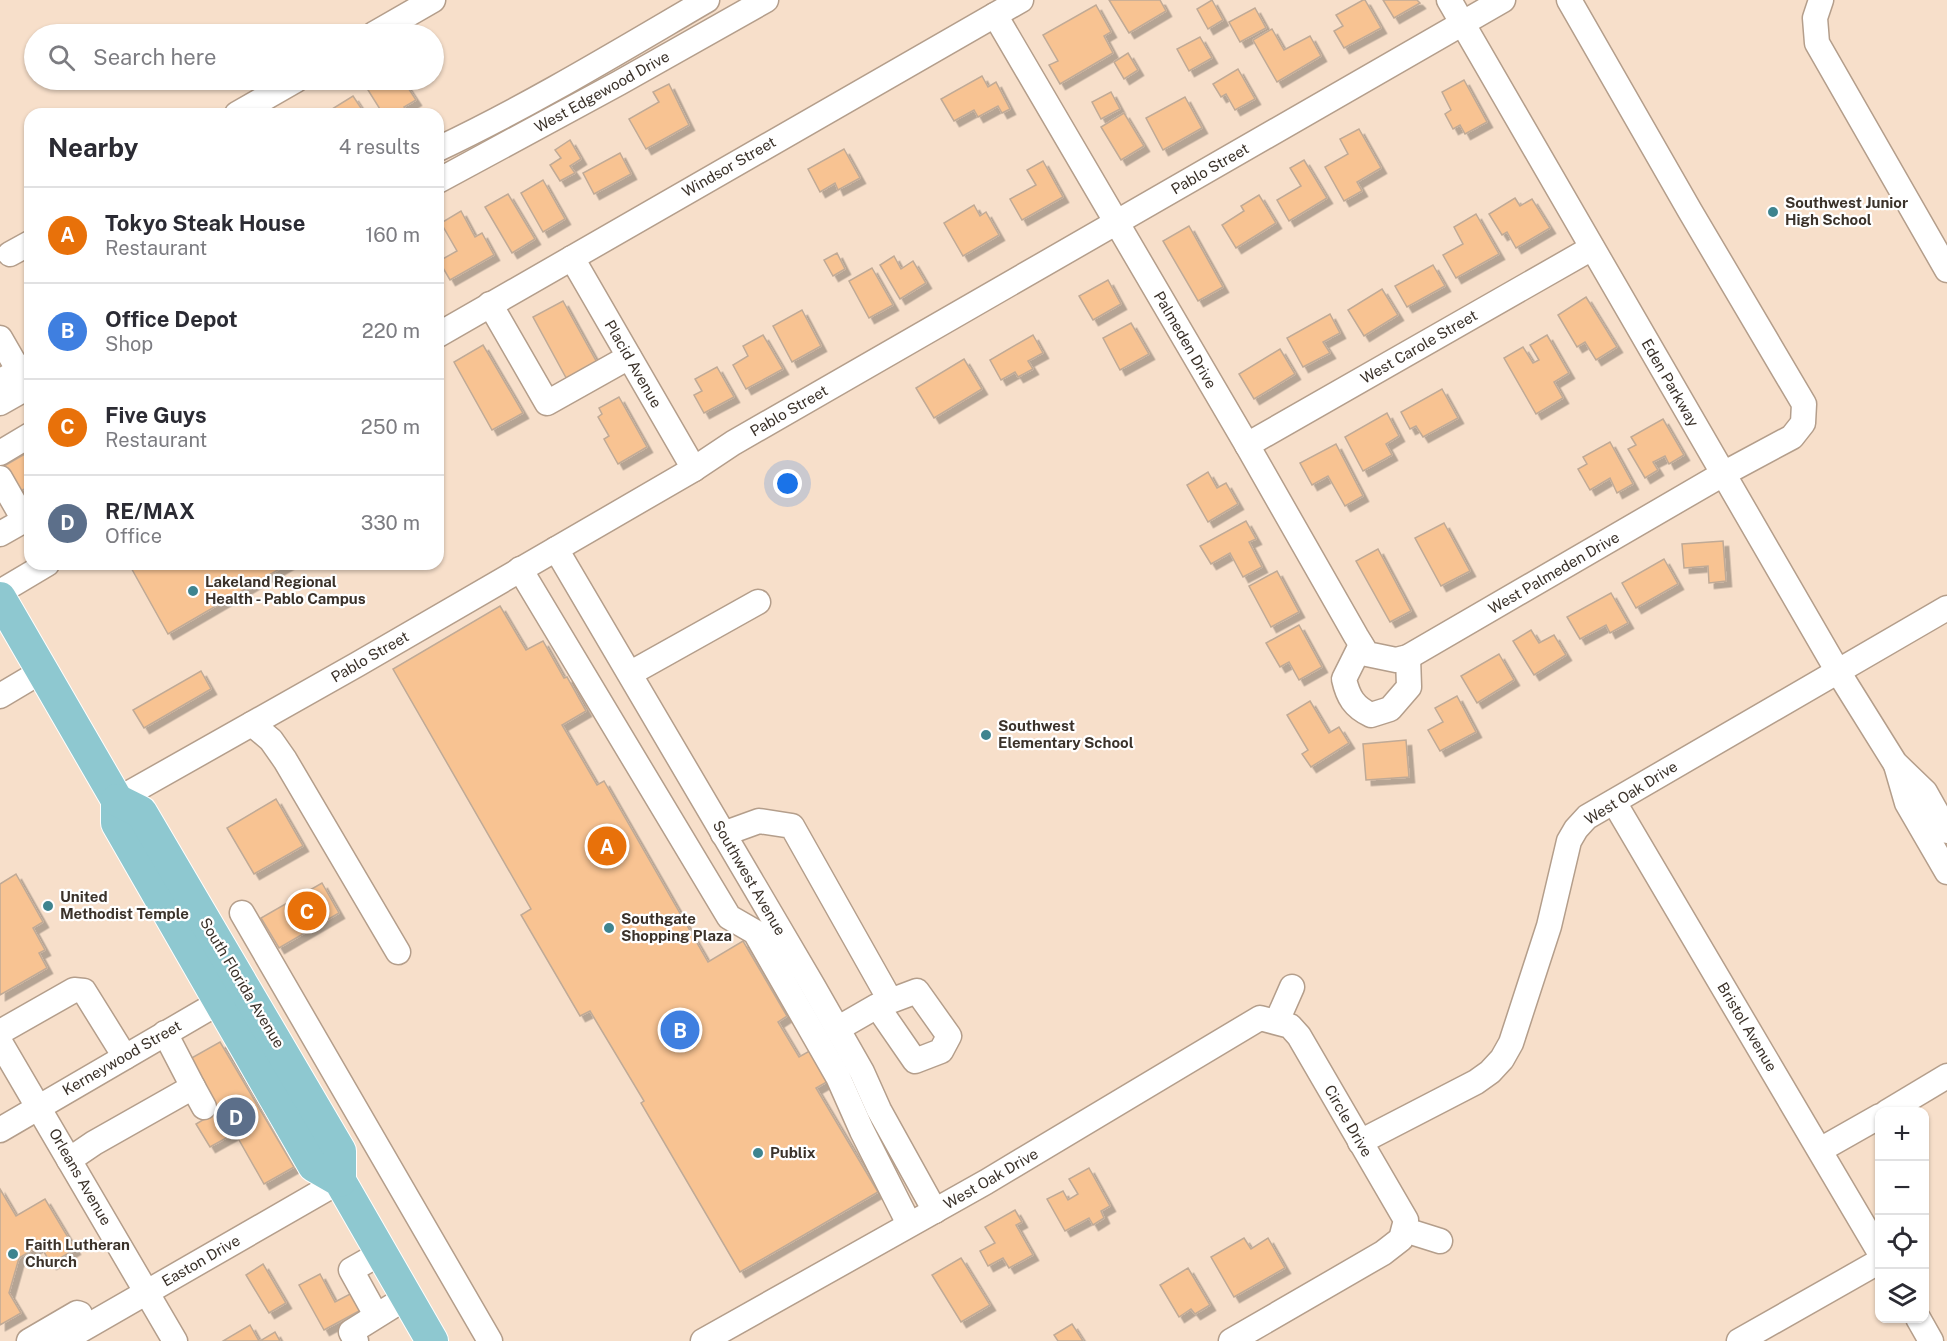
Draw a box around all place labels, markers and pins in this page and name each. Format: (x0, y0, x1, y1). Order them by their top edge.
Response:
place label: Southwest Junior High School (1785, 194, 1908, 228)
marker: Southwest Junior High School (1766, 205, 1780, 219)
place label: Lakeland Regional Health - Pablo Campus (205, 573, 366, 607)
marker: Lakeland Regional Health - Pablo Campus (186, 584, 200, 598)
place label: Southwest Elementary School (998, 717, 1134, 751)
marker: Southwest Elementary School (979, 728, 993, 742)
pin: A (588, 824, 626, 868)
place label: United Methodist Temple (60, 888, 189, 922)
pin: C (288, 888, 326, 934)
marker: United Methodist Temple (41, 899, 55, 913)
place label: Southgate Shopping Plaza (621, 910, 732, 944)
marker: Southgate Shopping Plaza (602, 921, 616, 935)
pin: B (660, 1008, 700, 1052)
pin: D (216, 1094, 256, 1140)
place label: Publix (770, 1144, 816, 1161)
marker: Publix (751, 1146, 765, 1160)
place label: Faith Lutheran Church (25, 1236, 130, 1270)
marker: Faith Lutheran Church (6, 1247, 20, 1261)

